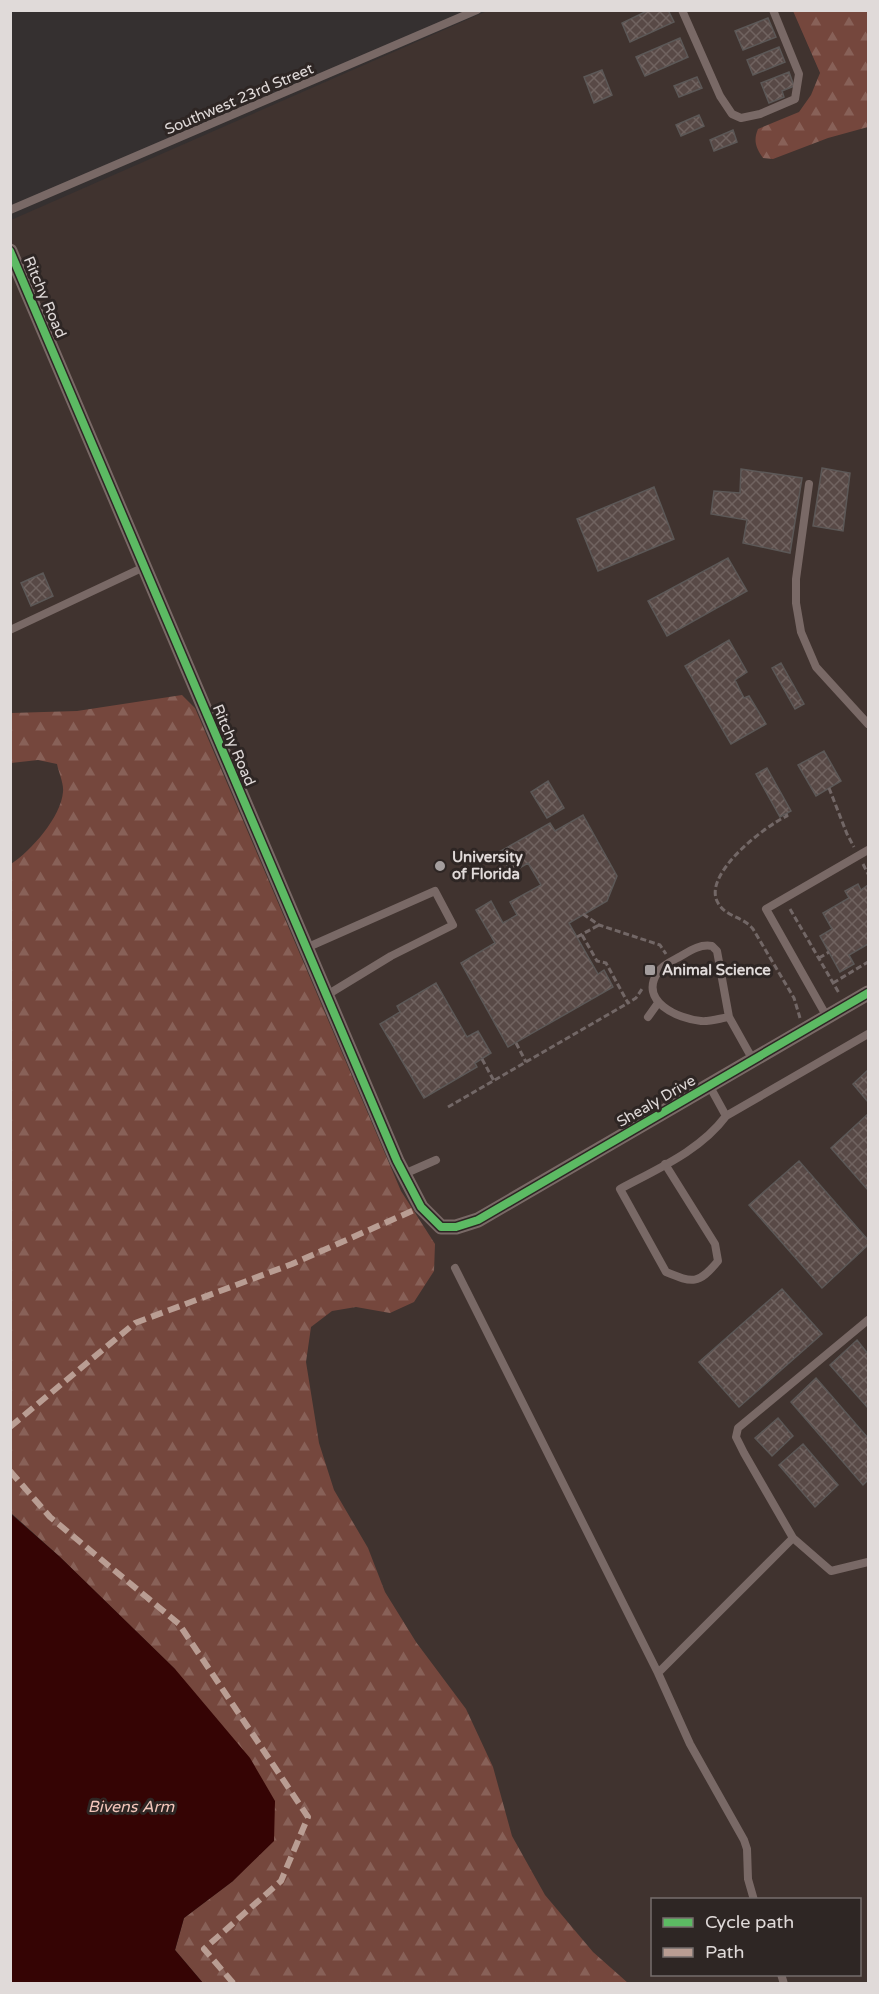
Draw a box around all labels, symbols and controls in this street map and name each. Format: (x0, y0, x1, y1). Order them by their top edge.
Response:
street label: Southwest 23rd Street (162, 59, 316, 139)
street label: Ritchy Road (20, 254, 70, 340)
street label: Ritchy Road (209, 702, 259, 788)
place label: University of Florida (452, 848, 523, 883)
marker: University of Florida (433, 859, 447, 873)
place label: Animal Science (662, 961, 771, 979)
marker: Animal Science (643, 963, 657, 977)
street label: Shealy Drive (613, 1071, 699, 1131)
water label: Bivens Arm (88, 1797, 175, 1817)
legend (651, 1898, 861, 1976)
text: Cycle path (705, 1911, 794, 1933)
text: Path (705, 1941, 744, 1963)

